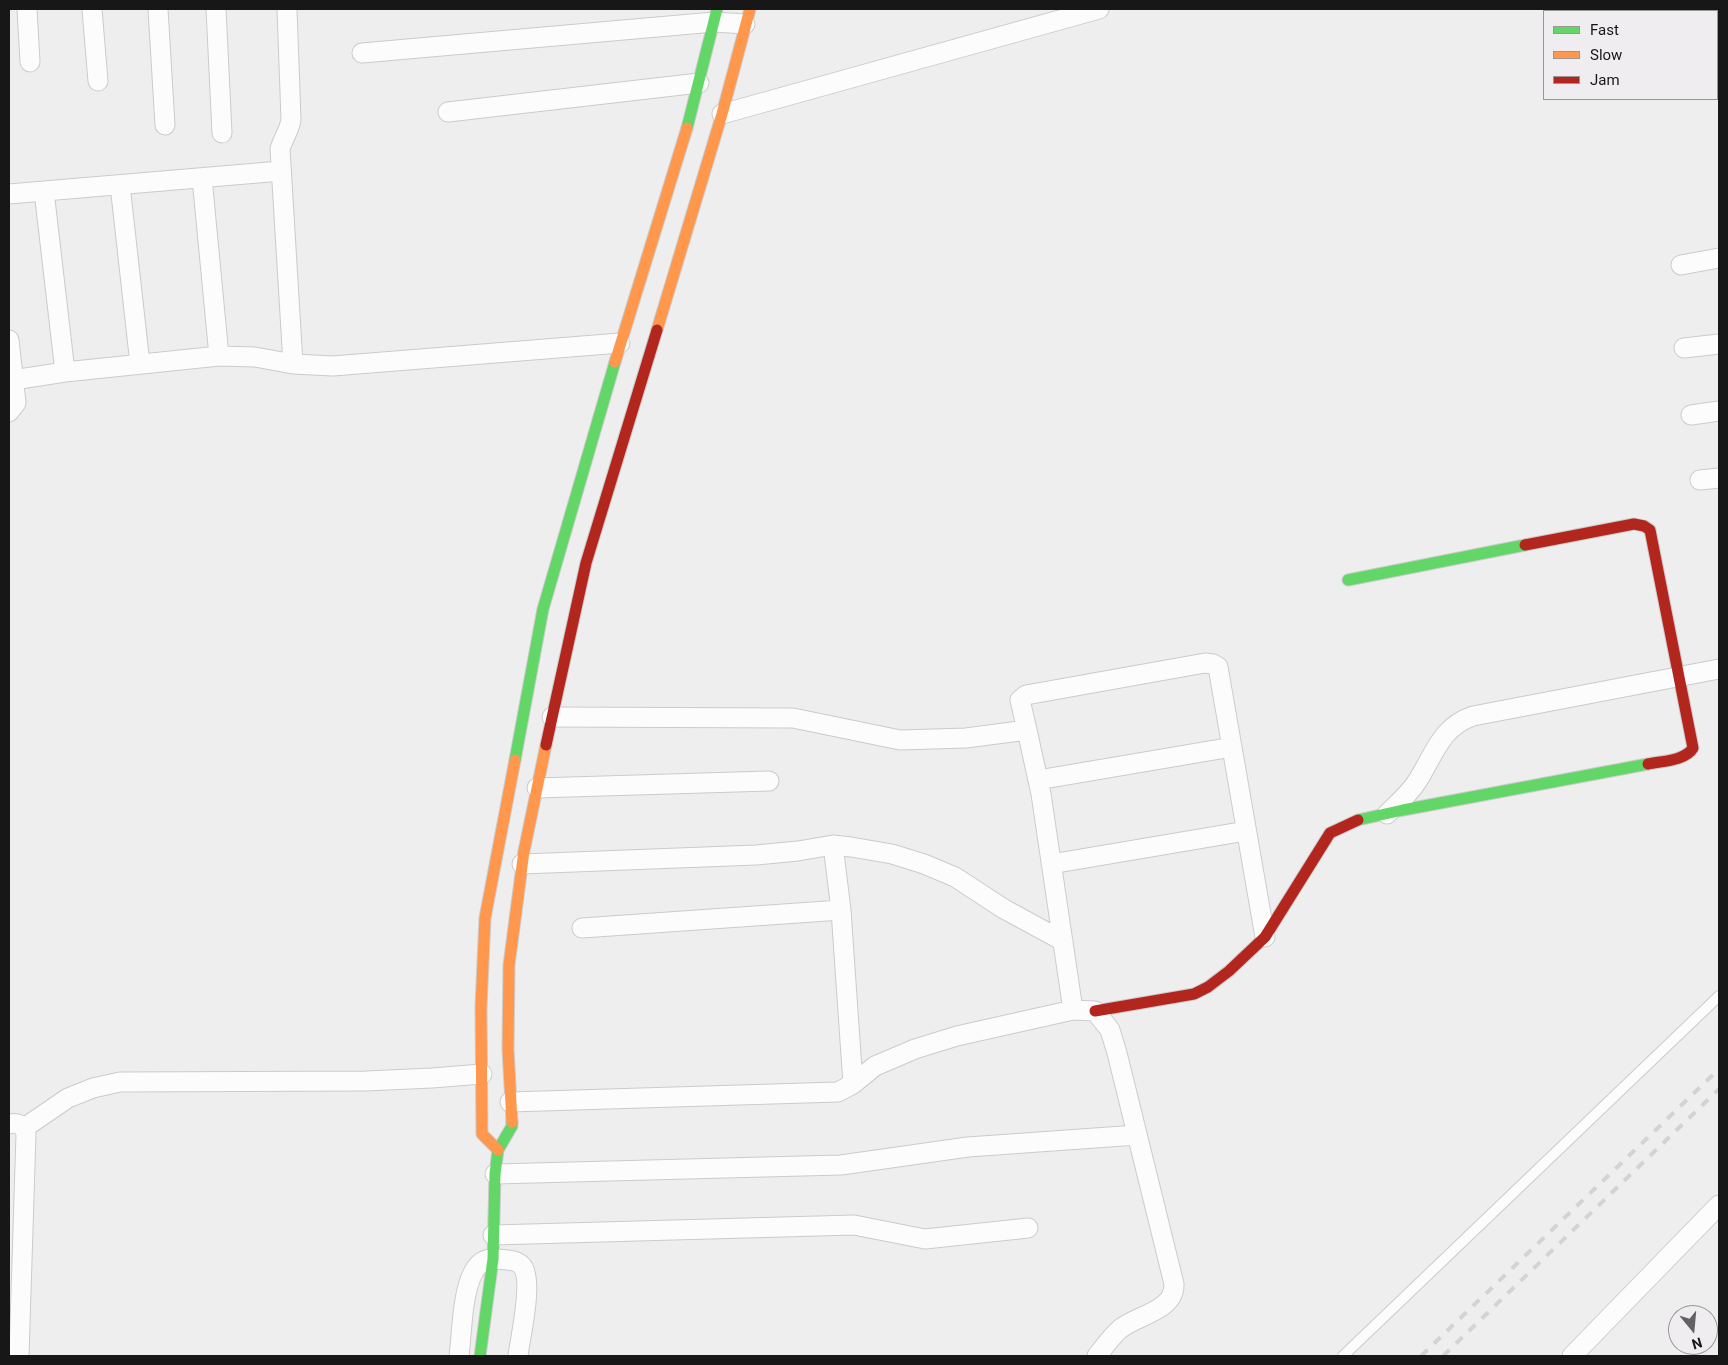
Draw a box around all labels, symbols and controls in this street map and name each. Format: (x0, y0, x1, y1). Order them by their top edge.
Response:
legend (1543, 10, 1718, 100)
text: Fast (1590, 21, 1619, 39)
text: Slow (1590, 46, 1622, 64)
text: Jam (1590, 71, 1620, 89)
north arrow (1668, 1305, 1718, 1355)
text: N (1690, 1334, 1704, 1352)

